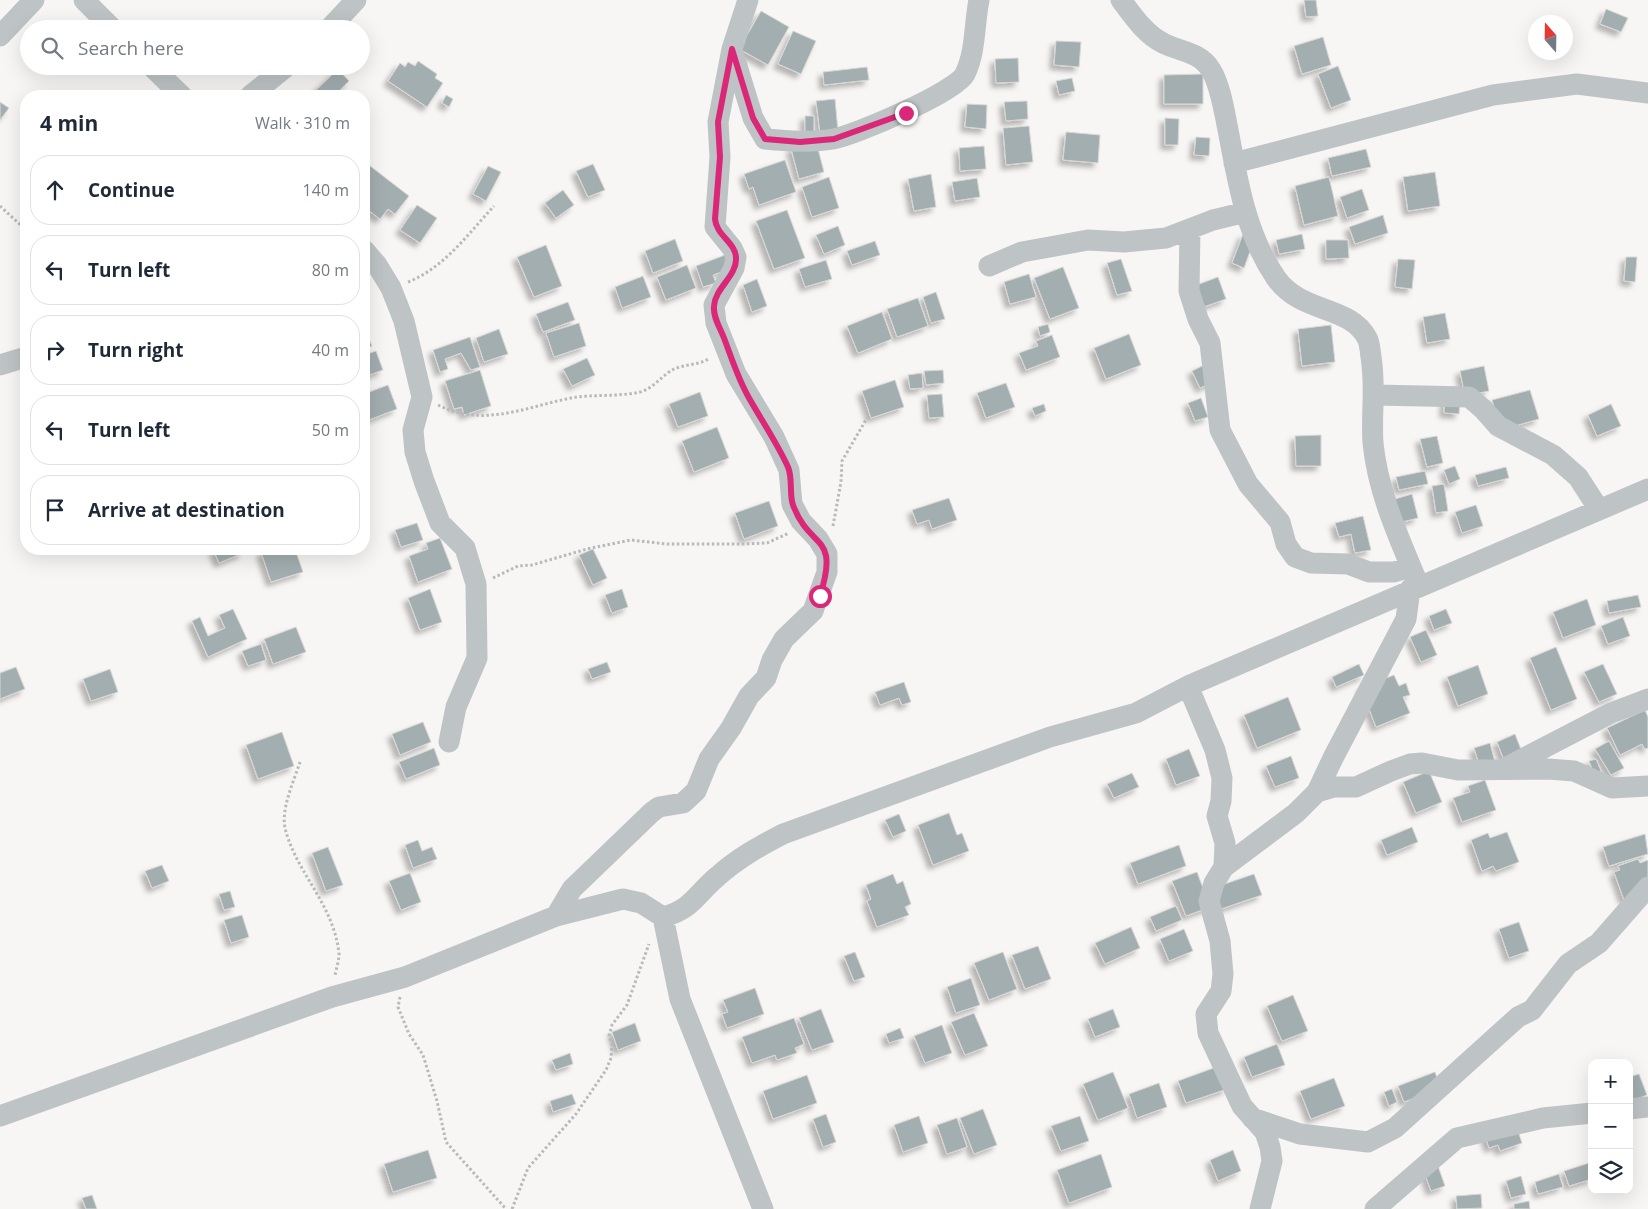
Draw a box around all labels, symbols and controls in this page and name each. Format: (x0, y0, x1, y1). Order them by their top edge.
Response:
north arrow (1528, 15, 1573, 60)
search box (20, 20, 370, 75)
icon: search (38, 34, 66, 62)
text: Search here (78, 35, 184, 61)
route end (895, 102, 918, 125)
text: 4 min (40, 109, 98, 137)
text: Walk · 310 m (255, 112, 350, 134)
icon: ahead (41, 176, 69, 204)
text: Continue (88, 177, 175, 203)
text: 140 m (303, 179, 349, 201)
icon: left (41, 256, 69, 284)
text: Turn left (88, 257, 170, 283)
text: 80 m (312, 259, 349, 281)
icon: right (41, 336, 69, 364)
text: Turn right (88, 337, 183, 363)
text: 40 m (312, 339, 349, 361)
icon: left (41, 416, 69, 444)
text: Turn left (88, 417, 170, 443)
text: 50 m (312, 419, 349, 441)
icon: arrive (41, 496, 69, 524)
text: Arrive at destination (88, 497, 285, 523)
route start (809, 585, 832, 608)
map controls (1588, 1059, 1633, 1194)
button: + (1588, 1059, 1633, 1104)
button: − (1588, 1104, 1633, 1149)
button: layers (1588, 1149, 1633, 1194)

